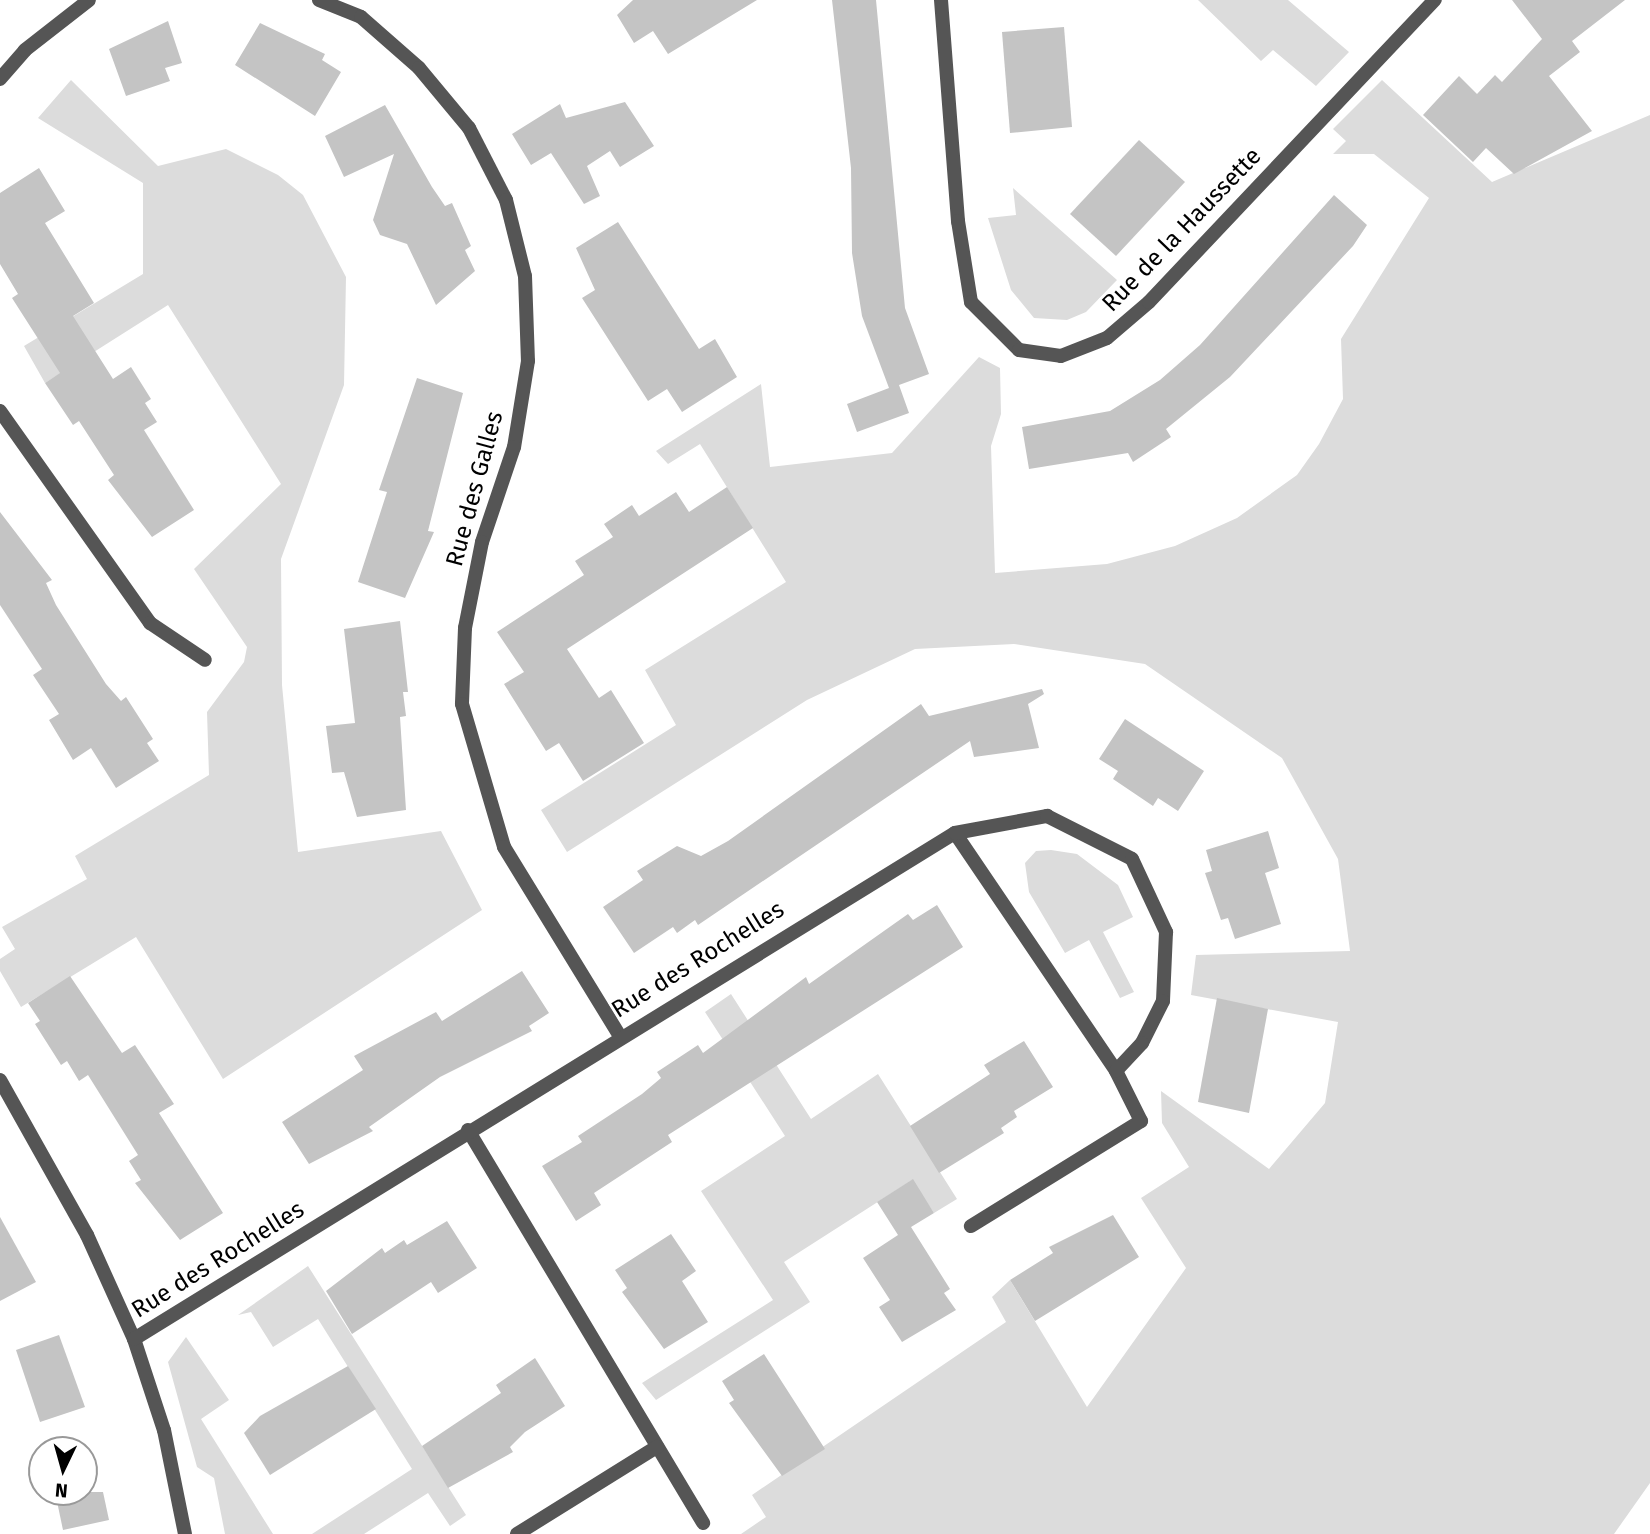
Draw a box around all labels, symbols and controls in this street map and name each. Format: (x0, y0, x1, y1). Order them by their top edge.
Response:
street label: Rue de la Haussette (1096, 142, 1268, 318)
street label: Rue des Galles (440, 408, 510, 570)
street label: Rue des Rochelles (606, 895, 790, 1025)
street label: Rue des Rochelles (126, 1195, 310, 1325)
north arrow (28, 1436, 98, 1506)
text: N (54, 1478, 69, 1502)

